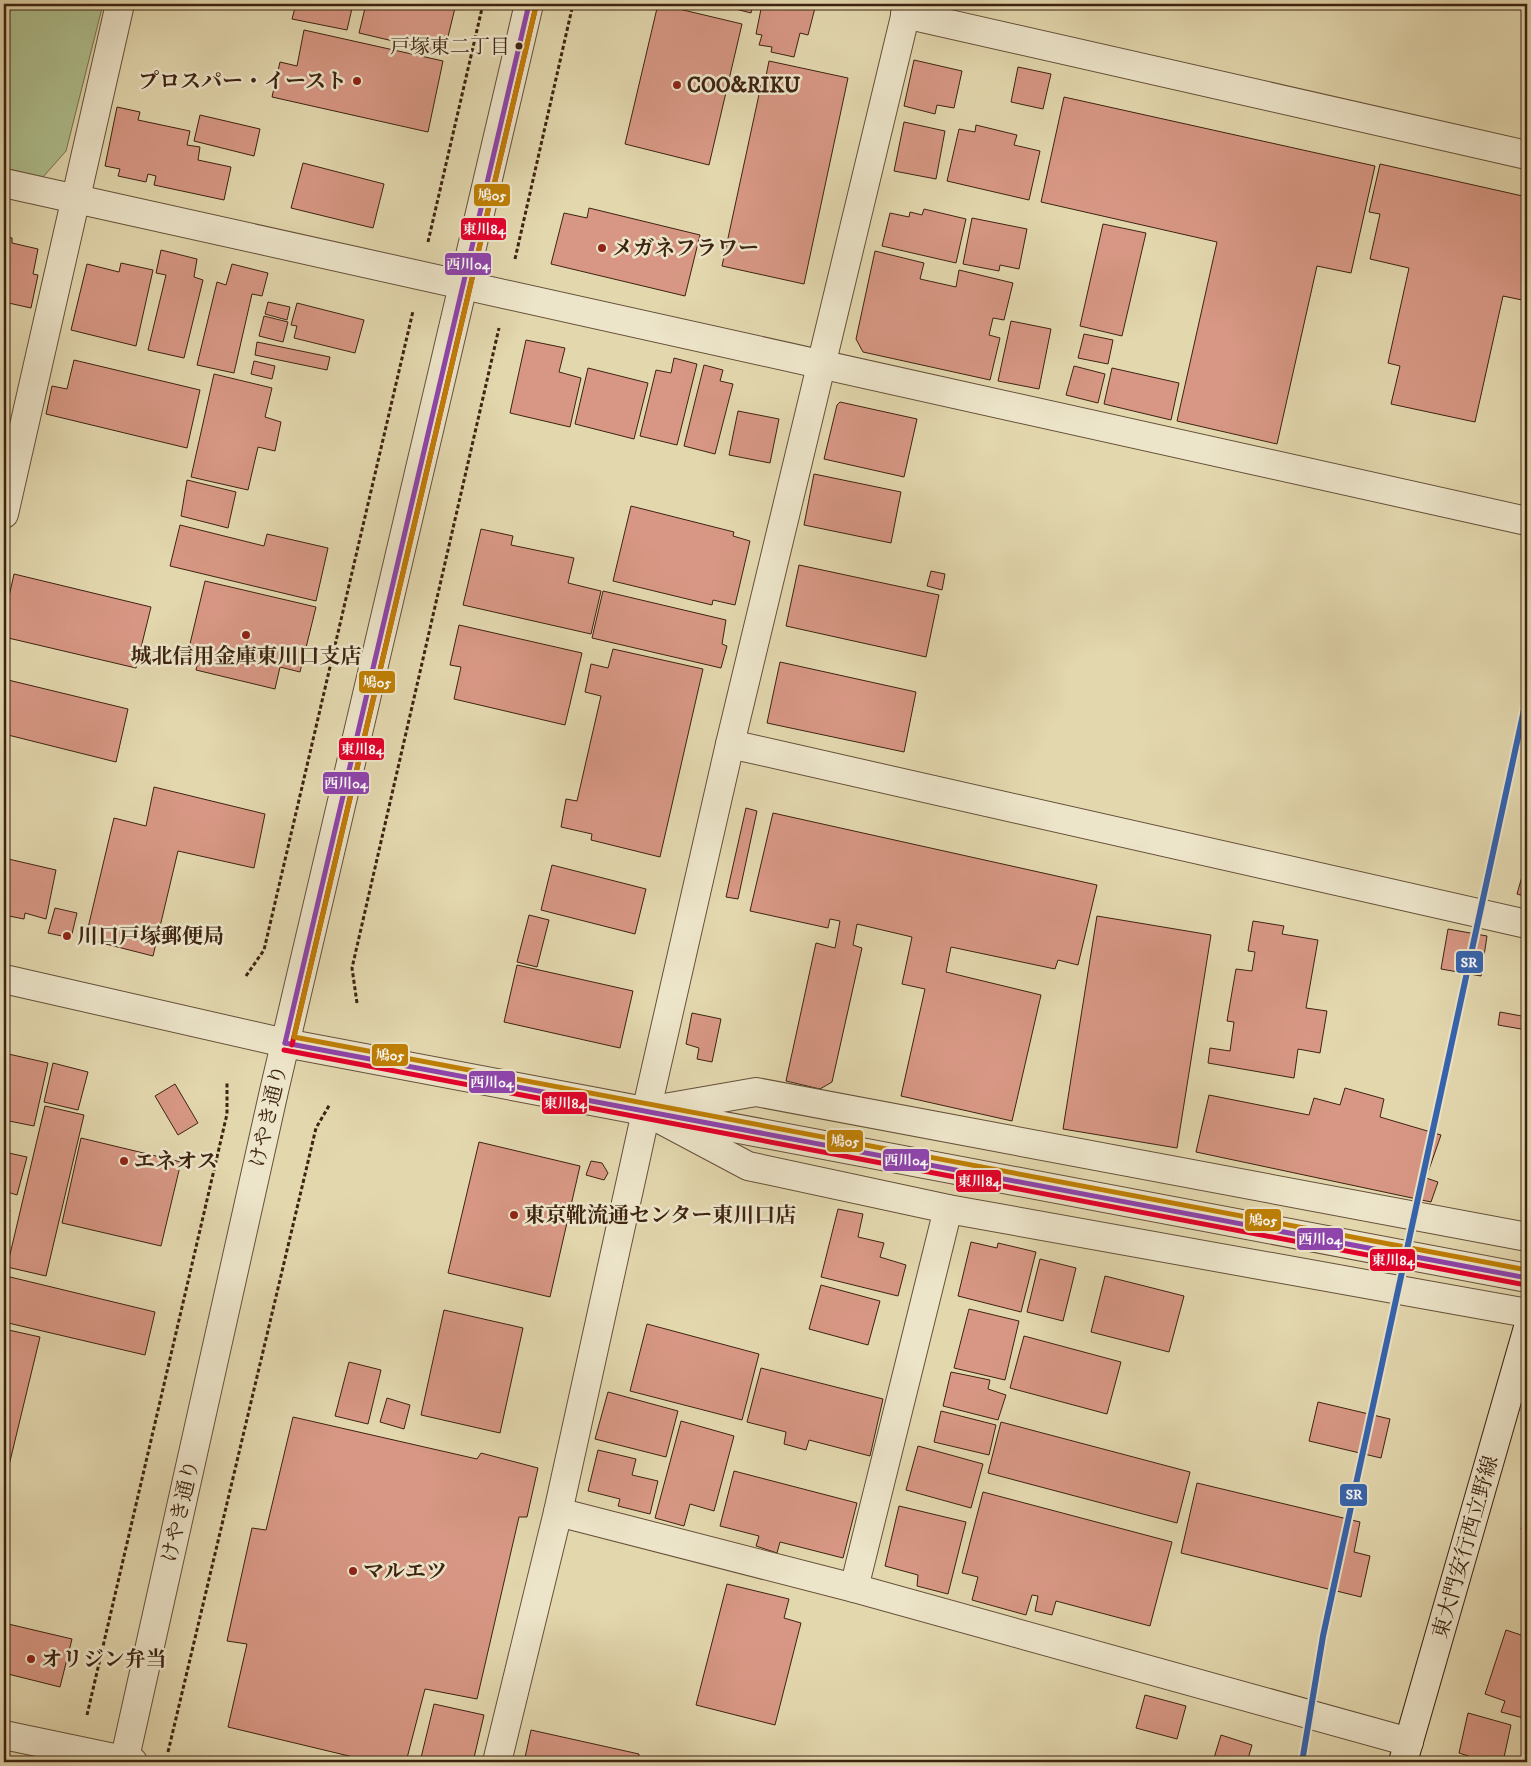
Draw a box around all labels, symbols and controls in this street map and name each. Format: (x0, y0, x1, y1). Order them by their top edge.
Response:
place label: 戸塚東二丁目 (390, 35, 510, 60)
marker: 戸塚東二丁目 (514, 41, 524, 51)
place label: プロスパー・イースト (138, 69, 347, 95)
place label: COO&RIKU (687, 73, 801, 99)
marker: プロスパー・イースト (351, 75, 363, 87)
marker: COO&RIKU (671, 79, 683, 91)
line badge: 鳩05 (473, 183, 511, 207)
text: 鳩05 (478, 187, 506, 205)
line badge: 東川84 (460, 217, 507, 241)
text: 東川84 (462, 221, 506, 239)
place label: メガネフラワー (612, 236, 759, 262)
marker: メガネフラワー (596, 242, 608, 254)
line badge: 西川04 (444, 252, 492, 276)
text: 西川04 (446, 256, 491, 274)
marker: 城北信用金庫東川口支店 (240, 629, 252, 641)
place label: 城北信用金庫東川口支店 (131, 644, 362, 670)
line badge: 鳩05 (358, 670, 396, 694)
text: 鳩05 (363, 674, 391, 692)
line badge: 東川84 (338, 737, 385, 761)
text: 東川84 (340, 741, 384, 759)
line badge: 西川04 (322, 771, 370, 795)
text: 西川04 (324, 775, 369, 793)
place label: 川口戸塚郵便局 (77, 924, 224, 950)
marker: 川口戸塚郵便局 (61, 930, 73, 942)
line badge: SR (1455, 950, 1484, 974)
text: SR (1461, 954, 1478, 972)
line badge: 鳩05 (371, 1043, 409, 1067)
text: 鳩05 (376, 1047, 404, 1065)
street label: けやき通り (244, 1062, 293, 1170)
line badge: 西川04 (468, 1070, 516, 1094)
text: 西川04 (470, 1074, 515, 1092)
line badge: 東川84 (541, 1091, 588, 1115)
text: 東川84 (543, 1095, 587, 1113)
line badge: 鳩05 (826, 1129, 864, 1153)
text: 鳩05 (831, 1133, 859, 1151)
line badge: 西川04 (882, 1148, 930, 1172)
place label: エネオス (134, 1149, 218, 1175)
text: 西川04 (884, 1152, 929, 1170)
marker: エネオス (118, 1155, 130, 1167)
line badge: 東川84 (955, 1169, 1002, 1193)
text: 東川84 (957, 1173, 1001, 1191)
place label: 東京靴流通センター東川口店 (524, 1203, 796, 1229)
line badge: 鳩05 (1244, 1208, 1282, 1232)
marker: 東京靴流通センター東川口店 (508, 1209, 520, 1221)
text: 鳩05 (1249, 1212, 1277, 1230)
line badge: 西川04 (1296, 1227, 1344, 1251)
text: 西川04 (1298, 1231, 1343, 1249)
line badge: 東川84 (1369, 1248, 1416, 1272)
text: 東川84 (1371, 1252, 1415, 1270)
street label: 東大門安行西立野線 (1427, 1453, 1505, 1642)
street label: けやき通り (156, 1457, 205, 1565)
line badge: SR (1339, 1483, 1368, 1507)
text: SR (1346, 1486, 1363, 1504)
place label: マルエツ (363, 1559, 447, 1585)
marker: マルエツ (347, 1565, 359, 1577)
place label: オリジン弁当 (41, 1647, 166, 1673)
marker: オリジン弁当 (25, 1653, 37, 1665)

